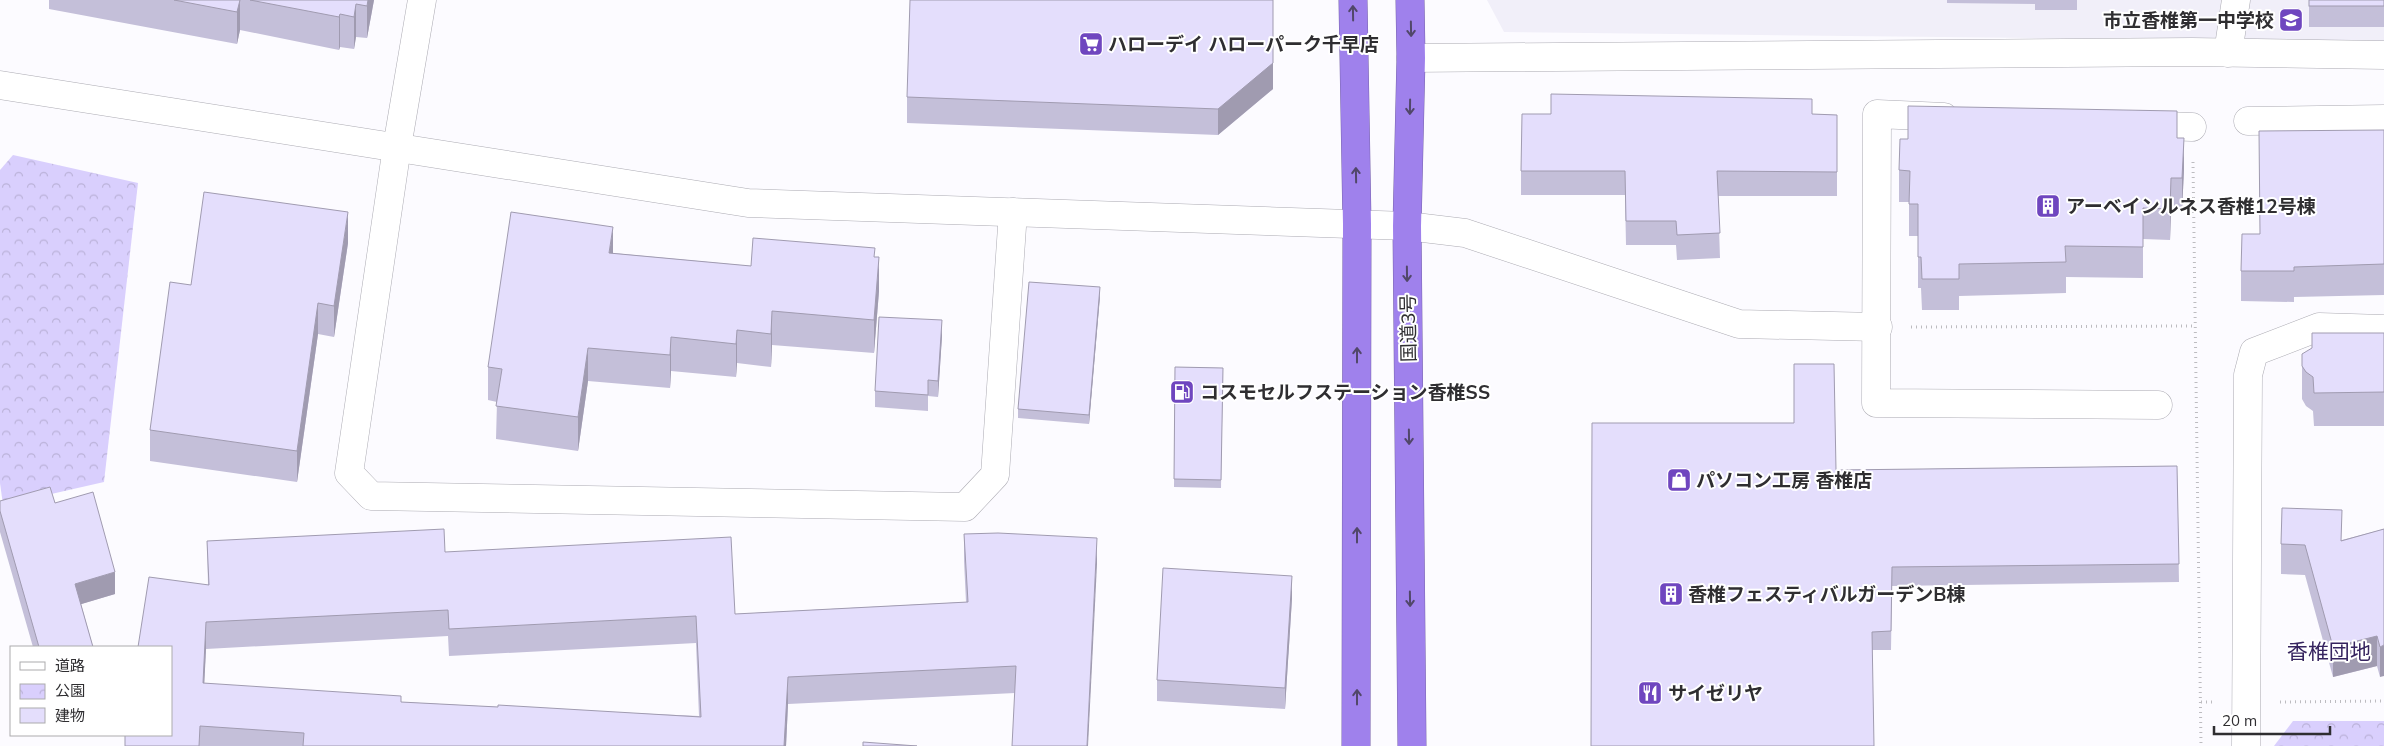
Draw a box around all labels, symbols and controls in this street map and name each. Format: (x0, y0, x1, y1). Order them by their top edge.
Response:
one-way arrow (1348, 5, 1358, 21)
school or university icon: 市立香椎第一中学校 (2278, 7, 2304, 33)
place label: 市立香椎第一中学校 (2103, 8, 2274, 32)
one-way arrow (1406, 21, 1415, 37)
supermarket icon: ハローデイ ハローパーク千早店 (1078, 31, 1104, 57)
place label: ハローデイ ハローパーク千早店 (1108, 32, 1379, 56)
one-way arrow (1405, 98, 1415, 115)
one-way arrow (1351, 167, 1361, 184)
building icon: アーベインルネス香椎12号棟 (2035, 193, 2061, 219)
place label: アーベインルネス香椎12号棟 (2066, 194, 2316, 218)
one-way arrow (1403, 266, 1412, 282)
street label: 国道3号 (1395, 294, 1421, 362)
one-way arrow (1352, 347, 1362, 364)
fuel station icon: コスモセルフステーション香椎SS (1169, 379, 1195, 405)
place label: コスモセルフステーション香椎SS (1200, 380, 1490, 404)
one-way arrow (1404, 428, 1414, 445)
shop icon: パソコン工房 香椎店 (1666, 467, 1692, 493)
place label: パソコン工房 香椎店 (1696, 468, 1872, 492)
one-way arrow (1352, 527, 1362, 544)
building icon: 香椎フェスティバルガーデンB棟 (1658, 581, 1684, 607)
place label: 香椎フェスティバルガーデンB棟 (1688, 582, 1965, 606)
one-way arrow (1405, 591, 1415, 607)
district label: 香椎団地 (2287, 638, 2371, 664)
legend (10, 646, 172, 736)
text: 道路 (55, 656, 85, 675)
restaurant icon: サイゼリヤ (1637, 680, 1663, 706)
text: 公園 (55, 681, 85, 700)
place label: サイゼリヤ (1668, 681, 1763, 705)
one-way arrow (1352, 690, 1362, 706)
scale bar (2214, 704, 2330, 736)
text: 建物 (55, 706, 85, 725)
text: 20 m (2222, 711, 2257, 730)

